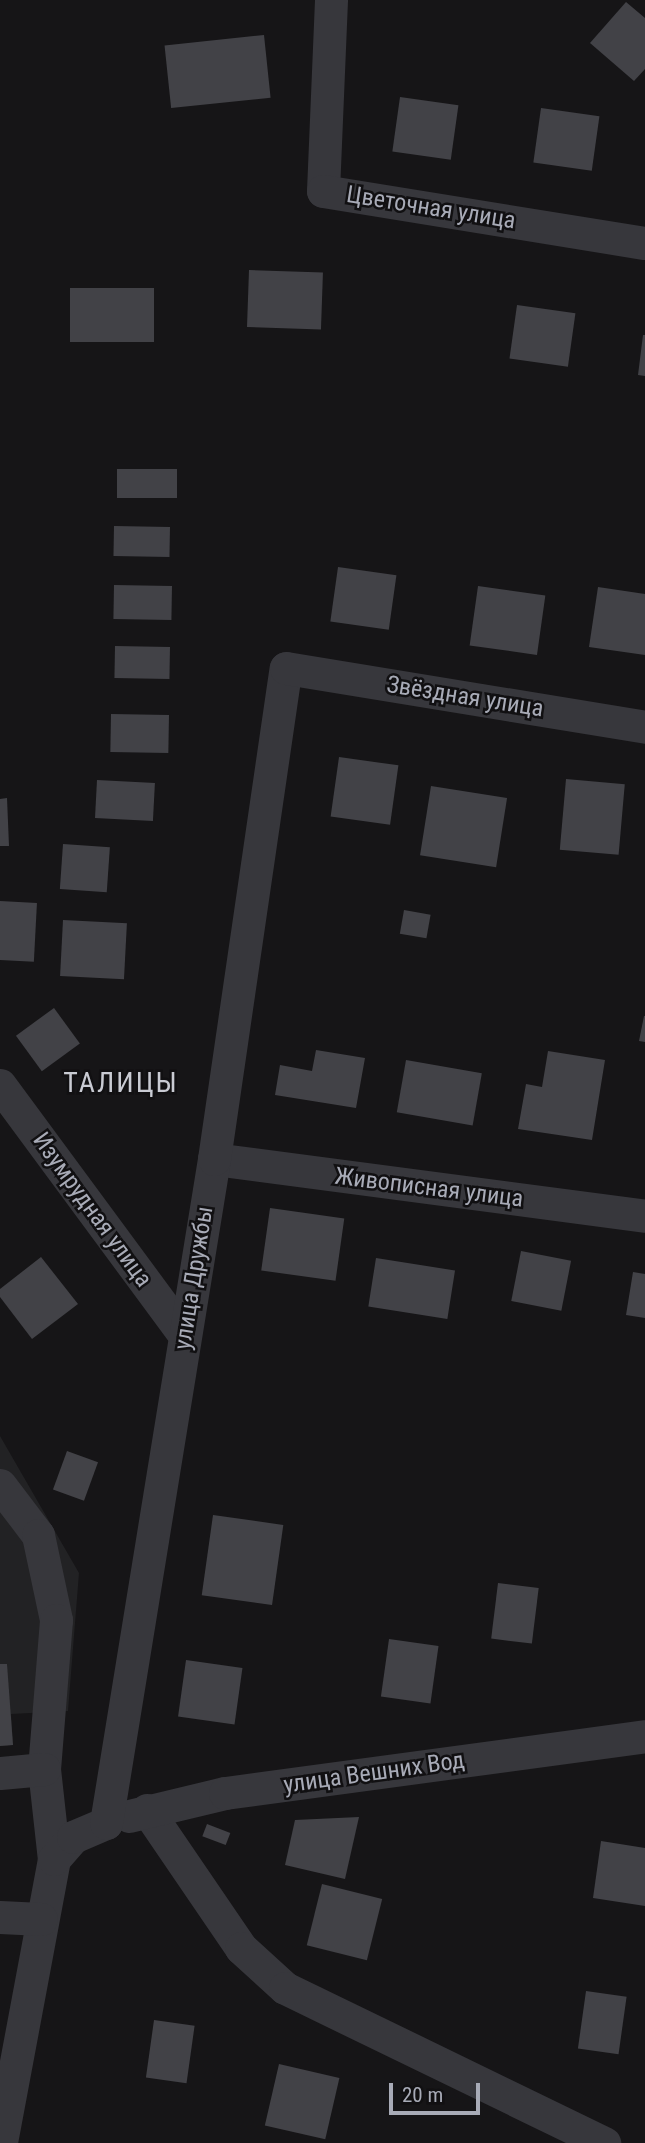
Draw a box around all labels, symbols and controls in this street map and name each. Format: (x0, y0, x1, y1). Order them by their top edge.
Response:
street label: Цветочная улица (344, 180, 518, 236)
street label: Звёздная улица (385, 670, 545, 724)
district label: ТАЛИЦЫ (64, 1066, 178, 1100)
street label: Изумрудная улица (26, 1127, 158, 1293)
street label: Живописная улица (333, 1162, 525, 1214)
street label: улица Дружбы (168, 1204, 220, 1352)
street label: улица Вешних Вод (282, 1746, 466, 1800)
scale bar (393, 2070, 484, 2114)
text: 20 m (402, 2083, 443, 2107)

